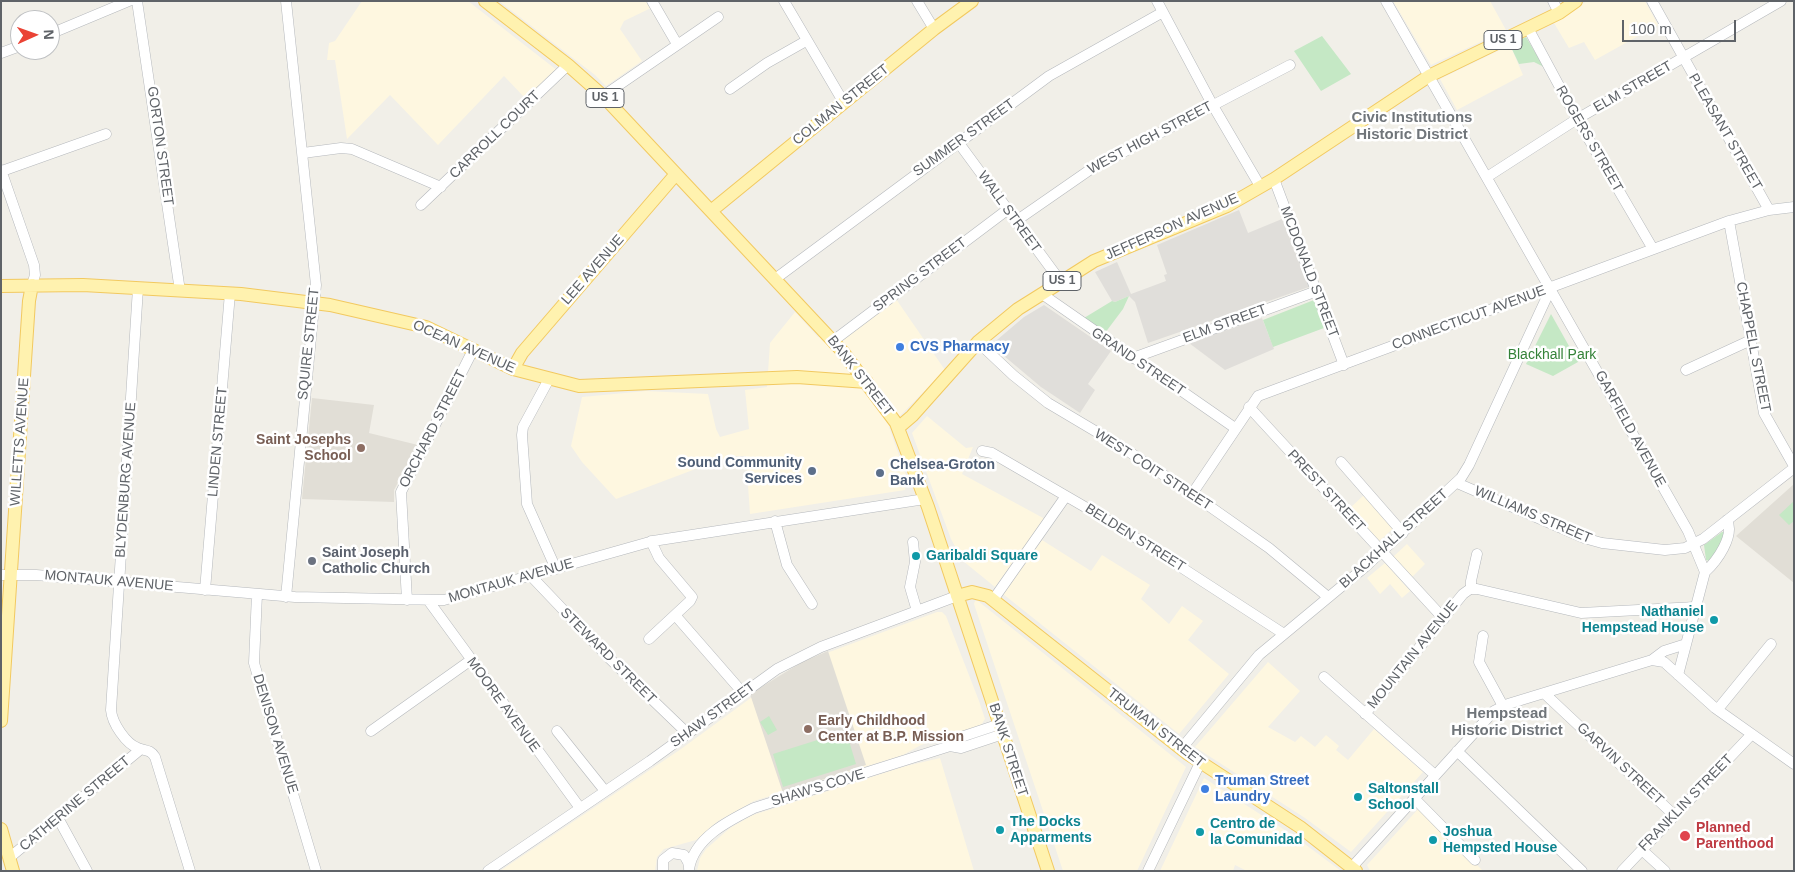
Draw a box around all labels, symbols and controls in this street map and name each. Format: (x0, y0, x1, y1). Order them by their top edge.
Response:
north arrow (10, 10, 60, 60)
scale bar (1625, 10, 1739, 42)
text: 100 m (1630, 20, 1672, 37)
text: N (41, 29, 57, 40)
road number: US 1 (1484, 30, 1522, 50)
street label: ELM STREET (1591, 58, 1675, 116)
street label: COLMAN STREET (789, 61, 893, 149)
street label: PLEASANT STREET (1685, 71, 1765, 193)
street label: ROGERS STREET (1552, 83, 1626, 195)
street label: GORTON STREET (143, 85, 177, 207)
street label: CARROLL COURT (446, 87, 544, 183)
road number: US 1 (586, 89, 624, 108)
street label: SUMMER STREET (910, 96, 1018, 180)
street label: WEST HIGH STREET (1085, 98, 1215, 178)
district label: Civic Institutions Historic District (1352, 109, 1472, 144)
street label: WALL STREET (974, 168, 1044, 256)
street label: JEFFERSON AVENUE (1103, 190, 1241, 264)
street label: MCDONALD STREET (1276, 204, 1342, 340)
street label: LEE AVENUE (558, 232, 628, 308)
street label: SPRING STREET (870, 234, 970, 316)
road number: US 1 (1043, 272, 1081, 290)
street label: CHAPPELL STREET (1732, 280, 1774, 414)
street label: CONNECTICUT AVENUE (1390, 282, 1548, 354)
street label: SQUIRE STREET (295, 287, 323, 401)
street label: ELM STREET (1181, 301, 1269, 347)
street label: OCEAN AVENUE (410, 317, 518, 377)
street label: GRAND STREET (1088, 324, 1188, 400)
street label: BANK STREET (823, 333, 897, 419)
place label: CVS Pharmacy (910, 339, 1010, 355)
marker: CVS Pharmacy (894, 341, 906, 353)
park label: Blackhall Park (1508, 347, 1596, 363)
street label: ORCHARD STREET (396, 367, 470, 491)
street label: GARFIELD AVENUE (1591, 368, 1669, 490)
street label: WILLETTS AVENUE (7, 377, 33, 507)
street label: LINDEN STREET (205, 386, 231, 498)
street label: BLYDENBURG AVENUE (112, 402, 140, 558)
street label: WEST COIT STREET (1091, 426, 1215, 514)
place label: Saint Josephs School (256, 432, 351, 464)
marker: Saint Josephs School (355, 442, 367, 454)
street label: PREST STREET (1284, 447, 1368, 535)
place label: Sound Community Services (678, 455, 802, 488)
place label: Chelsea-Groton Bank (890, 457, 995, 490)
marker: Sound Community Services (806, 465, 818, 477)
marker: Chelsea-Groton Bank (874, 467, 886, 479)
street label: WILLIAMS STREET (1472, 483, 1594, 547)
street label: BLACKHALL STREET (1336, 486, 1452, 592)
street label: BELDEN STREET (1082, 500, 1188, 576)
place label: Saint Joseph Catholic Church (322, 545, 430, 578)
place label: Garibaldi Square (926, 548, 1038, 564)
marker: Garibaldi Square (910, 550, 922, 562)
marker: Saint Joseph Catholic Church (306, 555, 318, 567)
street label: MONTAUK AVENUE (446, 555, 576, 607)
street label: MONTAUK AVENUE (44, 567, 174, 595)
street label: MOUNTAIN AVENUE (1364, 598, 1462, 712)
place label: Nathaniel Hempstead House (1582, 604, 1704, 636)
street label: STEWARD STREET (557, 605, 659, 707)
marker: Nathaniel Hempstead House (1708, 614, 1720, 626)
street label: MOORE AVENUE (463, 654, 543, 756)
street label: DENISON AVENUE (249, 672, 301, 796)
street label: SHAW STREET (667, 679, 759, 751)
street label: TRUMAN STREET (1104, 685, 1208, 771)
street label: BANK STREET (985, 701, 1031, 799)
district label: Hempstead Historic District (1451, 705, 1563, 740)
place label: Early Childhood Center at B.P. Mission (818, 713, 964, 746)
street label: GARVIN STREET (1573, 719, 1667, 809)
marker: Early Childhood Center at B.P. Mission (802, 723, 814, 735)
street label: FRANKLIN STREET (1635, 751, 1737, 855)
street label: CATHERINE STREET (16, 753, 134, 855)
street label: SHAW'S COVE (769, 766, 867, 810)
place label: Truman Street Laundry (1215, 773, 1309, 806)
place label: Saltonstall School (1368, 781, 1439, 814)
marker: Truman Street Laundry (1199, 783, 1211, 795)
marker: Saltonstall School (1352, 791, 1364, 803)
place label: The Docks Apparments (1010, 814, 1092, 846)
place label: Centro de la Comunidad (1210, 816, 1303, 849)
place label: Planned Parenthood (1696, 820, 1774, 852)
marker: The Docks Apparments (994, 824, 1006, 836)
place label: Joshua Hempsted House (1443, 824, 1557, 856)
marker: Centro de la Comunidad (1194, 826, 1206, 838)
marker: Planned Parenthood (1678, 829, 1692, 843)
marker: Joshua Hempsted House (1427, 834, 1439, 846)

